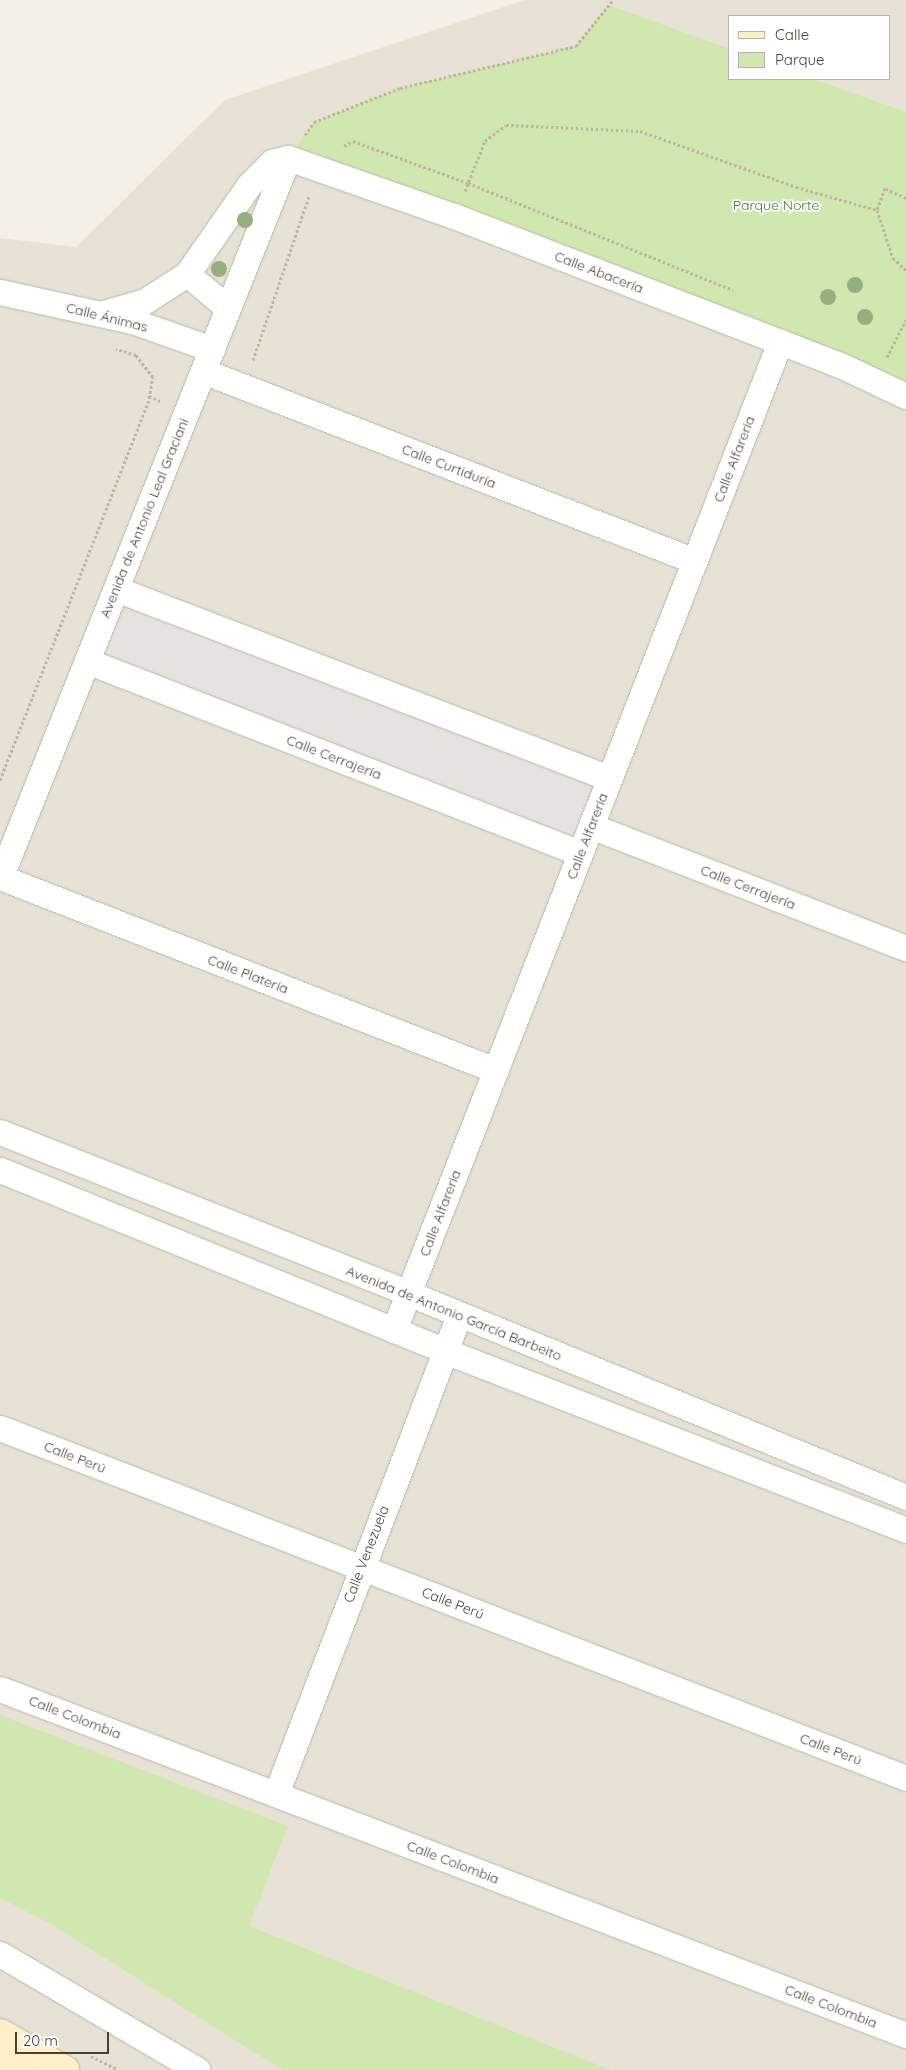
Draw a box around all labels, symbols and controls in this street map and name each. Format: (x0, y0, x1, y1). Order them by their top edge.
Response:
legend (728, 15, 891, 80)
text: Calle (775, 25, 809, 44)
text: Parque (775, 50, 825, 69)
park label: Parque Norte (733, 197, 819, 213)
street label: Calle Abacería (552, 247, 646, 297)
street label: Calle Ánimas (64, 299, 150, 335)
street label: Calle Alfarería (710, 413, 758, 505)
street label: Avenida de Antonio Leal Graciani (96, 416, 192, 620)
street label: Calle Curtiduría (400, 440, 498, 492)
street label: Calle Cerrajería (284, 731, 384, 783)
street label: Calle Alfarería (563, 790, 611, 882)
street label: Calle Cerrajería (698, 861, 798, 913)
street label: Calle Platería (205, 951, 291, 997)
street label: Calle Alfarería (416, 1167, 464, 1259)
street label: Avenida de Antonio García Barbeito (344, 1262, 564, 1364)
street label: Calle Perú (42, 1437, 108, 1477)
street label: Calle Venezuela (340, 1503, 392, 1605)
street label: Calle Perú (420, 1583, 486, 1623)
street label: Calle Colombia (26, 1692, 124, 1742)
street label: Calle Perú (798, 1729, 864, 1769)
street label: Calle Colombia (404, 1837, 502, 1887)
street label: Calle Colombia (782, 1981, 880, 2031)
scale bar (18, 2022, 111, 2054)
text: 20 m (23, 2031, 58, 2050)

